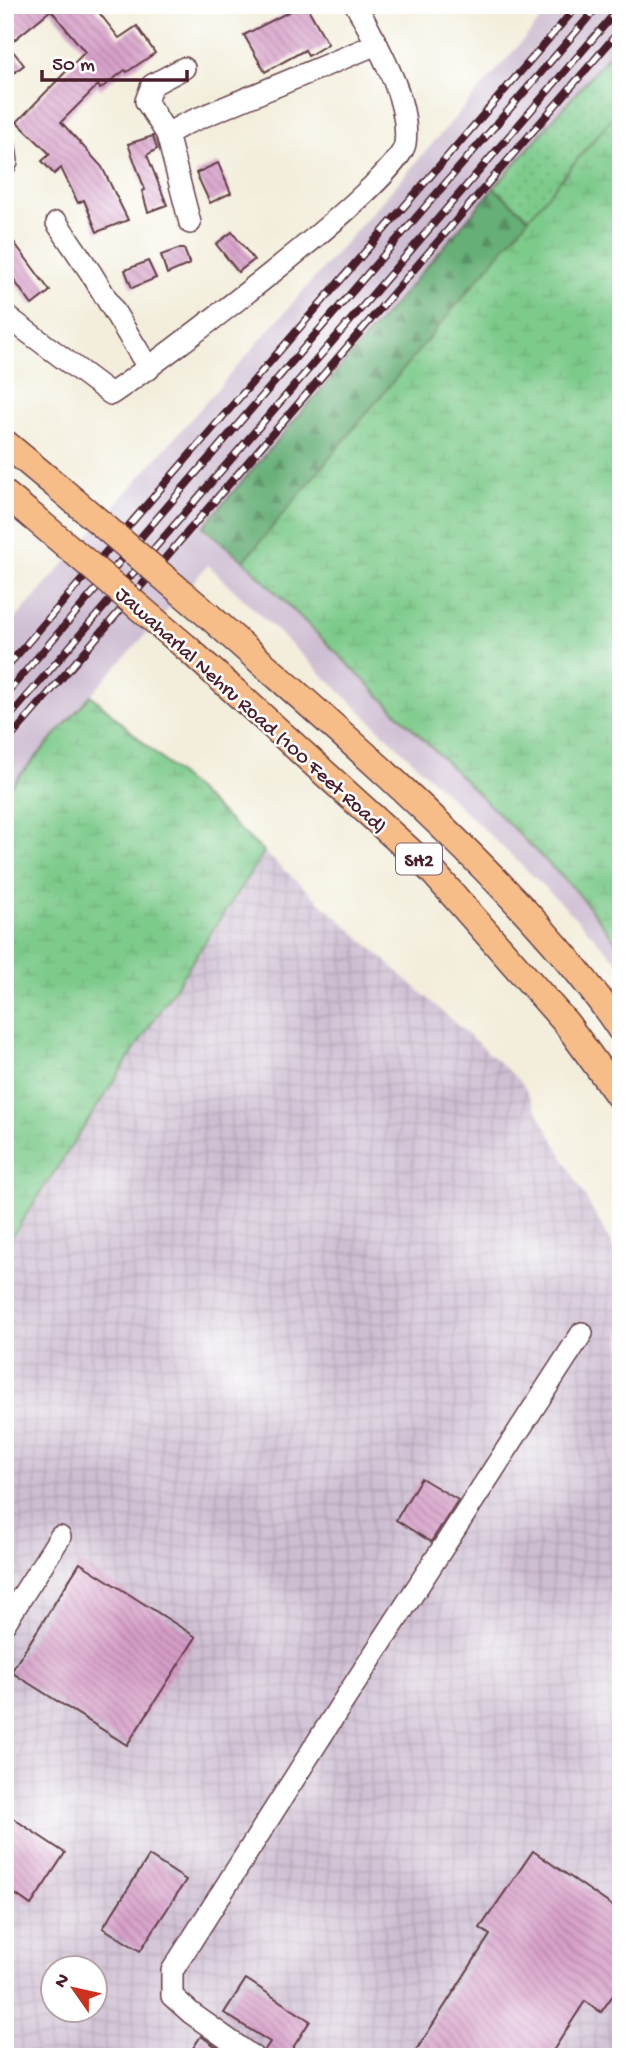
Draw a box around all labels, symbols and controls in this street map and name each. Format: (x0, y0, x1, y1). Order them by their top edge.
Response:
scale bar (42, 38, 187, 82)
text: 50 m (52, 54, 95, 79)
street label: Jawaharlal Nehru Road (100 Feet Road) (109, 583, 391, 840)
road number: SH2 (396, 844, 442, 874)
north arrow (38, 1954, 108, 2024)
text: N (50, 1970, 76, 1993)

